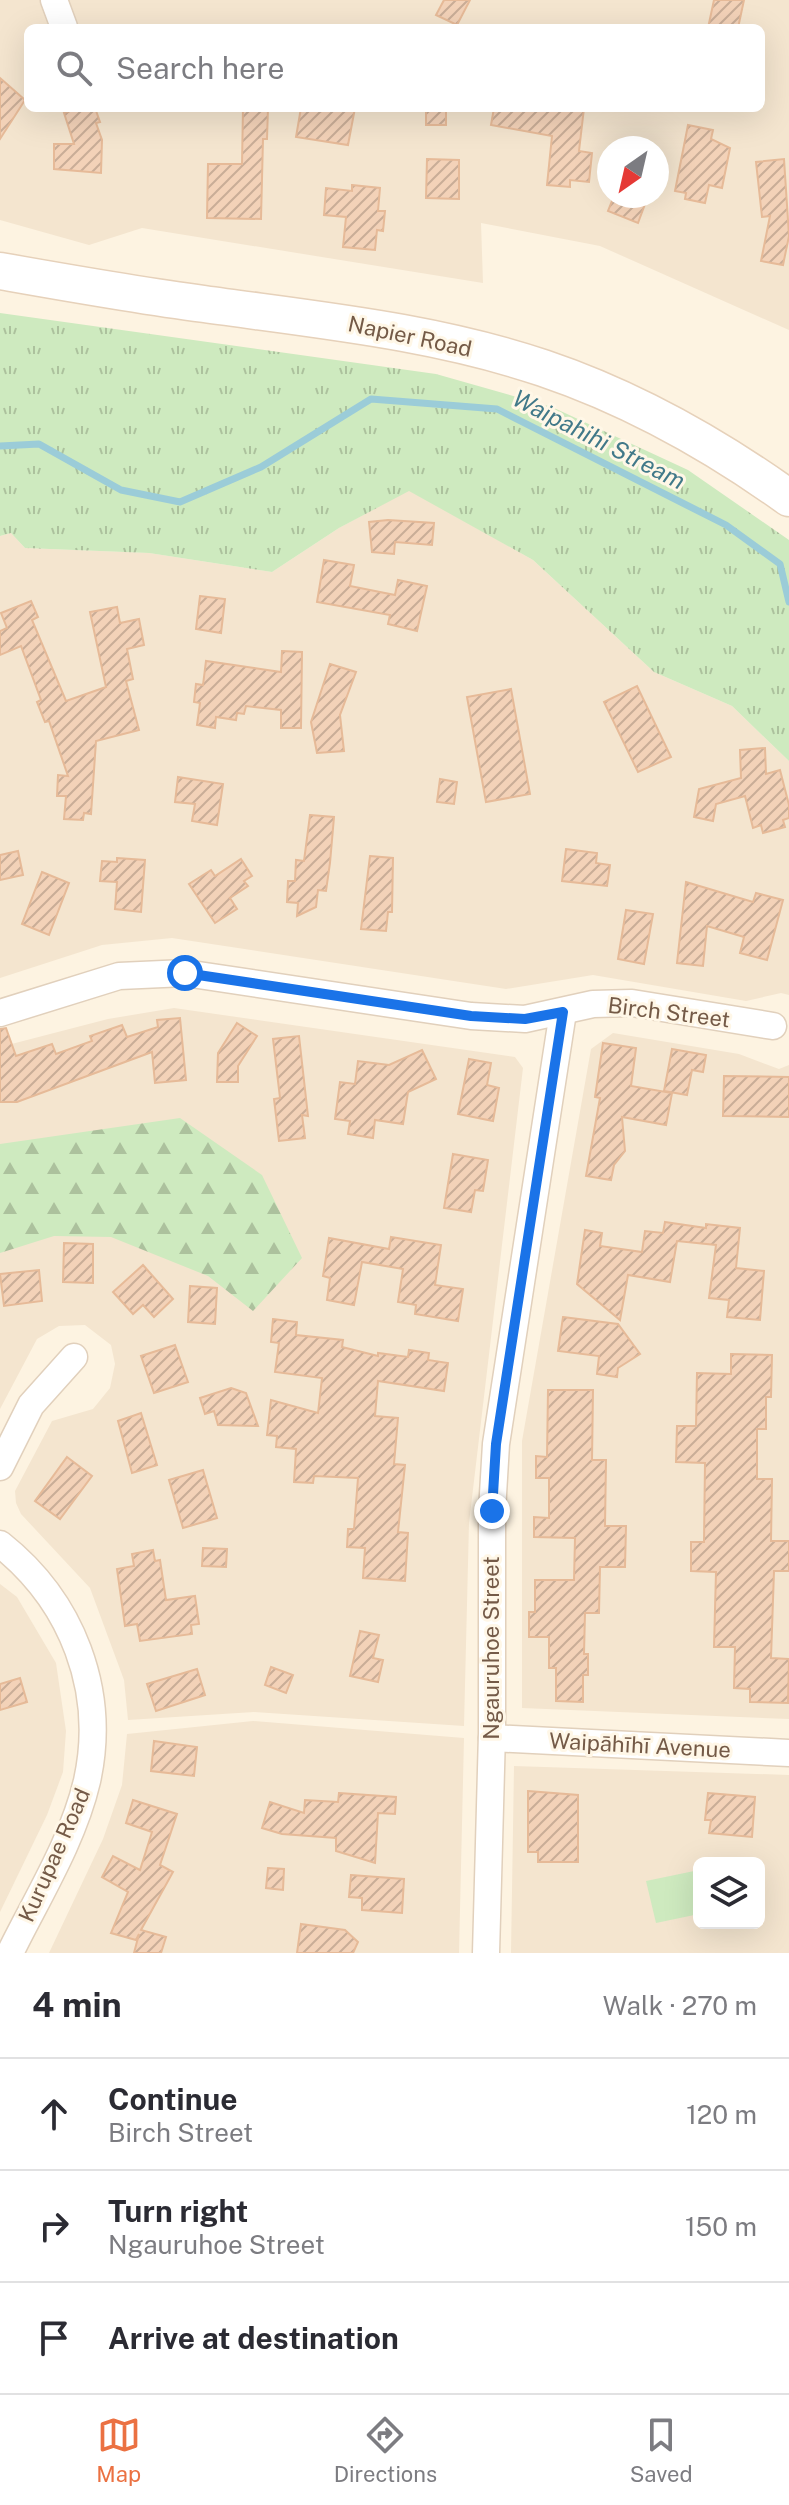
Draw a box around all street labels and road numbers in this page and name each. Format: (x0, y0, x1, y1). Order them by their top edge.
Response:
street label: Napier Road (346, 310, 474, 362)
street label: Birch Street (606, 992, 732, 1032)
street label: Ngauruhoe Street (478, 1556, 504, 1740)
street label: Waipāhīhī Avenue (549, 1727, 731, 1763)
street label: Kurupae Road (13, 1784, 95, 1926)

